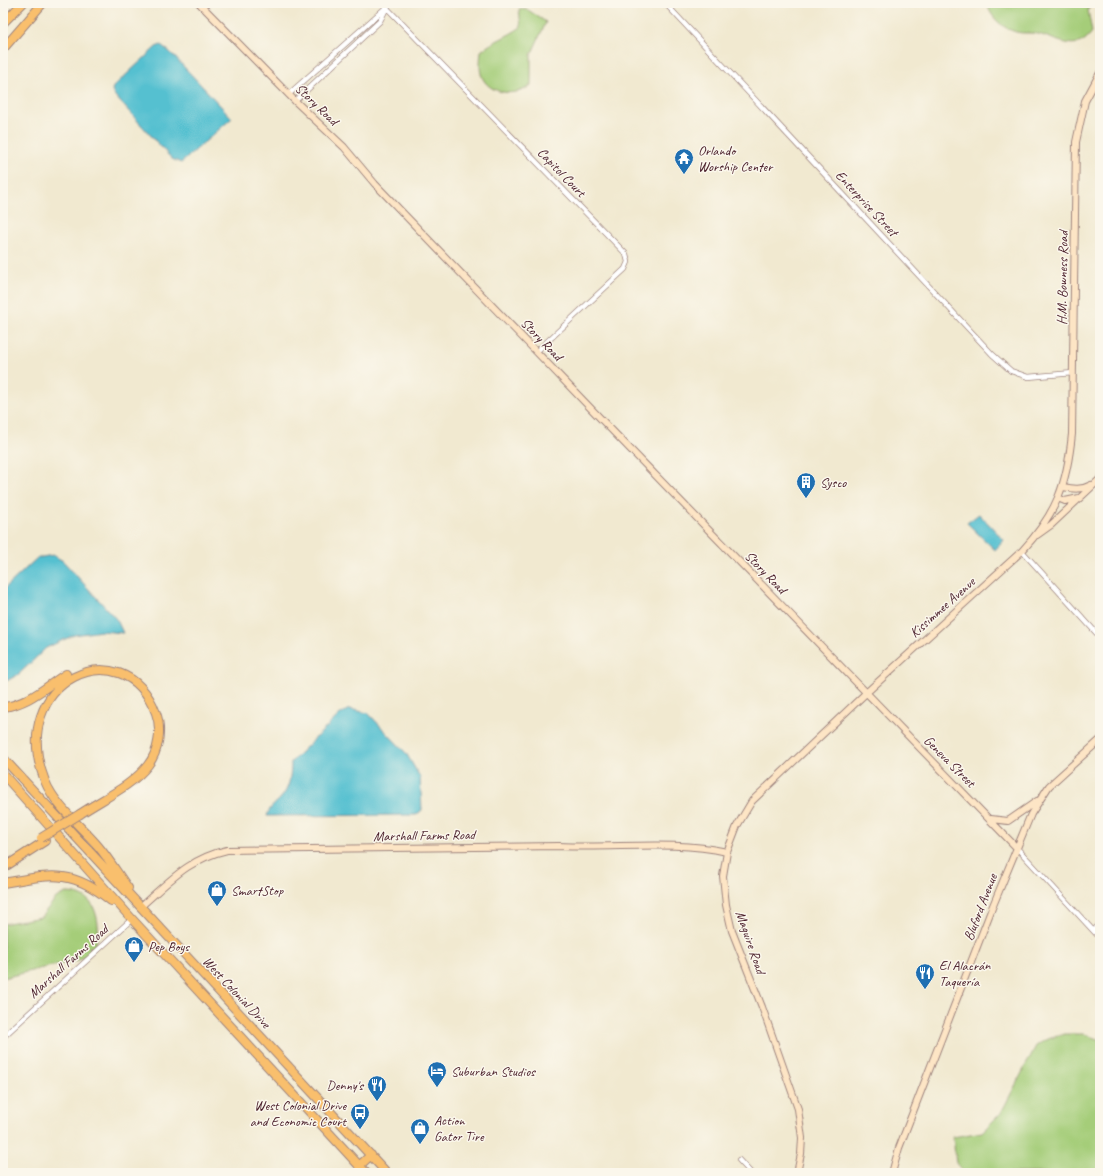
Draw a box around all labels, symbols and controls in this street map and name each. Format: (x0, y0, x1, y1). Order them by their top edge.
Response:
street label: Story Road (292, 80, 343, 131)
place label: Orlando Worship Center (698, 142, 774, 175)
street label: Capitol Court (534, 144, 590, 202)
temple icon: Orlando Worship Center (673, 147, 695, 175)
street label: Enterprise Street (832, 167, 903, 242)
street label: H.M. Bowness Road (1053, 228, 1072, 325)
street label: Story Road (517, 314, 568, 366)
building icon: Sysco (795, 471, 817, 499)
place label: Sysco (820, 474, 847, 491)
street label: Story Road (741, 547, 792, 599)
street label: Kissimmee Avenue (906, 573, 980, 641)
street label: Geneva Street (920, 732, 980, 792)
street label: Marshall Farms Road (373, 826, 478, 845)
street label: Bluford Avenue (960, 870, 1001, 943)
shop icon: SmartStop (206, 879, 228, 907)
place label: SmartStop (231, 882, 284, 899)
street label: Maguire Road (732, 908, 770, 978)
street label: Marshall Farms Road (25, 919, 114, 1002)
shop icon: Pep Boys (123, 935, 145, 963)
place label: Pep Boys (148, 938, 190, 955)
street label: West Colonial Drive (199, 953, 275, 1033)
place label: El Alacrán Taquería (939, 957, 991, 990)
restaurant icon: El Alacrán Taquería (914, 962, 936, 990)
hotel icon: Suburban Studios (426, 1060, 448, 1088)
place label: Suburban Studios (451, 1063, 536, 1080)
restaurant icon: Denny's (366, 1074, 388, 1102)
place label: Denny's (326, 1077, 364, 1094)
place label: West Colonial Drive and Economic Court (250, 1097, 347, 1130)
bus stop icon: West Colonial Drive and Economic Court (349, 1102, 371, 1130)
place label: Action Gator Tire (434, 1112, 485, 1145)
shop icon: Action Gator Tire (409, 1117, 431, 1145)

